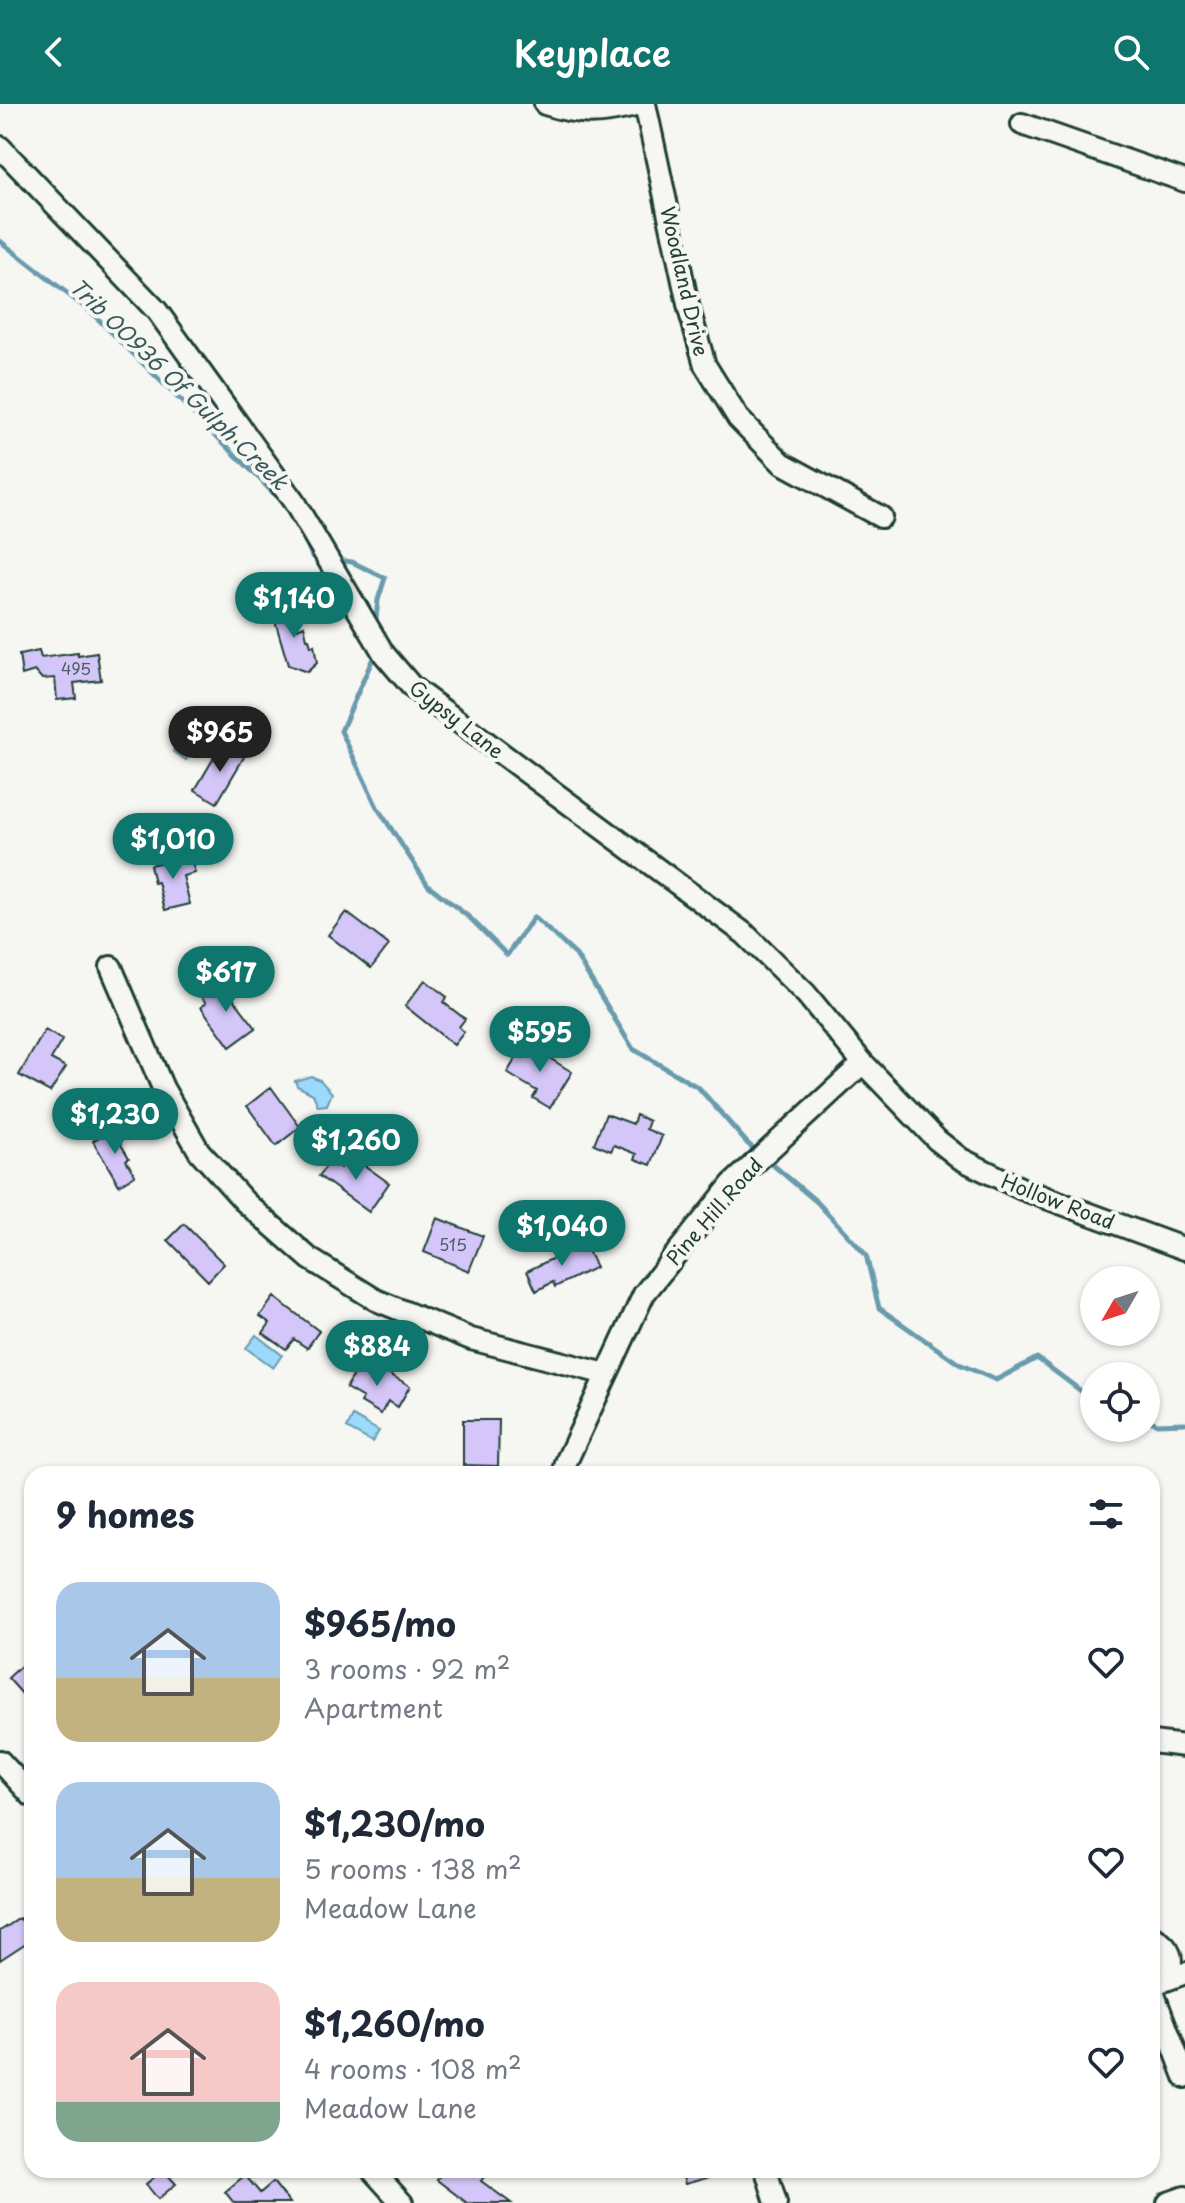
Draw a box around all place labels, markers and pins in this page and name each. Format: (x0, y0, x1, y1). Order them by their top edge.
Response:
pin: $1,140 (229, 572, 359, 640)
pin: $965 (173, 706, 267, 774)
pin: $1,010 (108, 813, 238, 881)
pin: $617 (179, 946, 273, 1014)
pin: $595 (493, 1006, 587, 1074)
pin: $1,230 (50, 1088, 180, 1156)
pin: $1,260 (291, 1114, 421, 1182)
pin: $1,040 (497, 1200, 627, 1268)
pin: $884 (330, 1320, 424, 1388)

